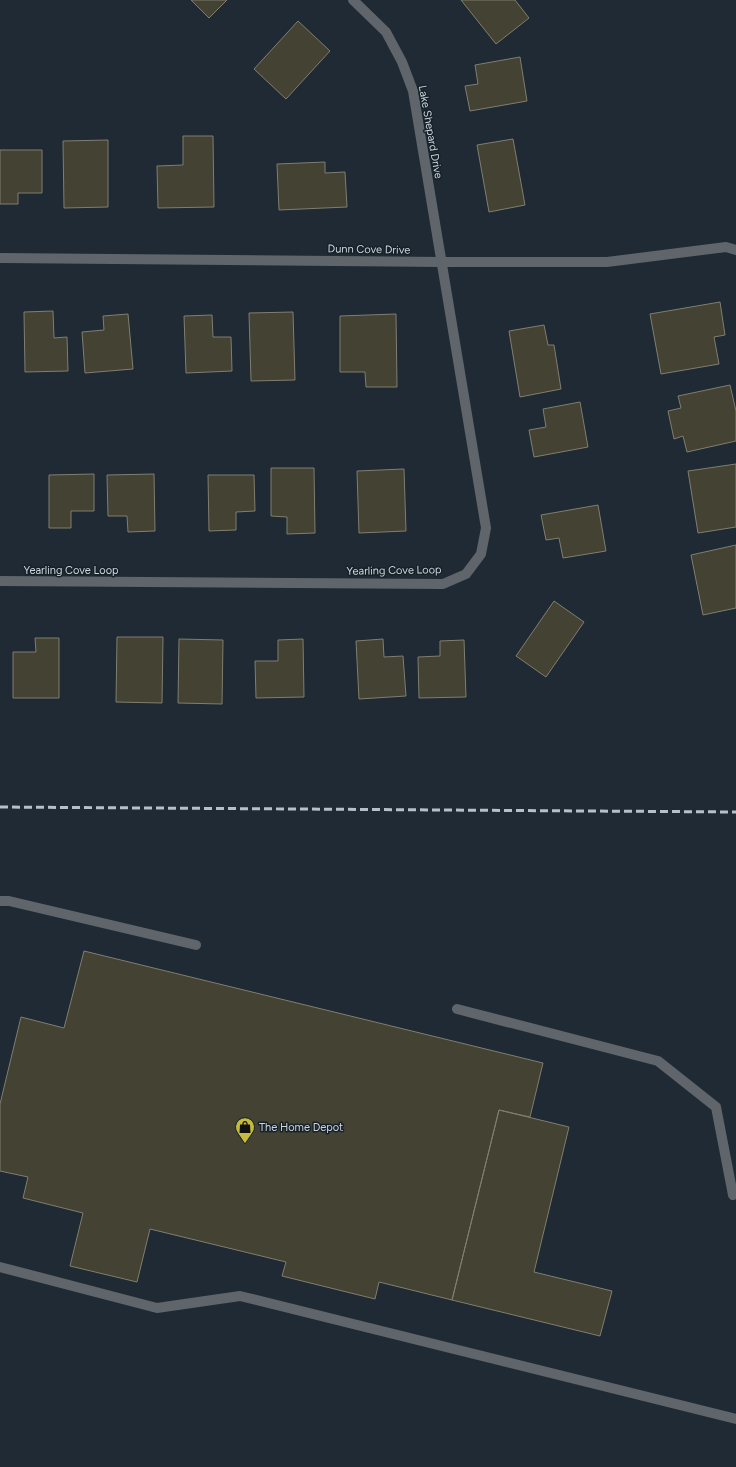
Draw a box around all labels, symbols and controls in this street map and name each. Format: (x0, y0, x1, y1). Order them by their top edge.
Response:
street label: Lake Shepard Drive (416, 84, 445, 180)
street label: Dunn Cove Drive (328, 242, 410, 257)
street label: Yearling Cove Loop (346, 563, 442, 578)
street label: Yearling Cove Loop (23, 564, 119, 577)
shop icon: The Home Depot (234, 1116, 256, 1144)
place label: The Home Depot (259, 1121, 343, 1134)

